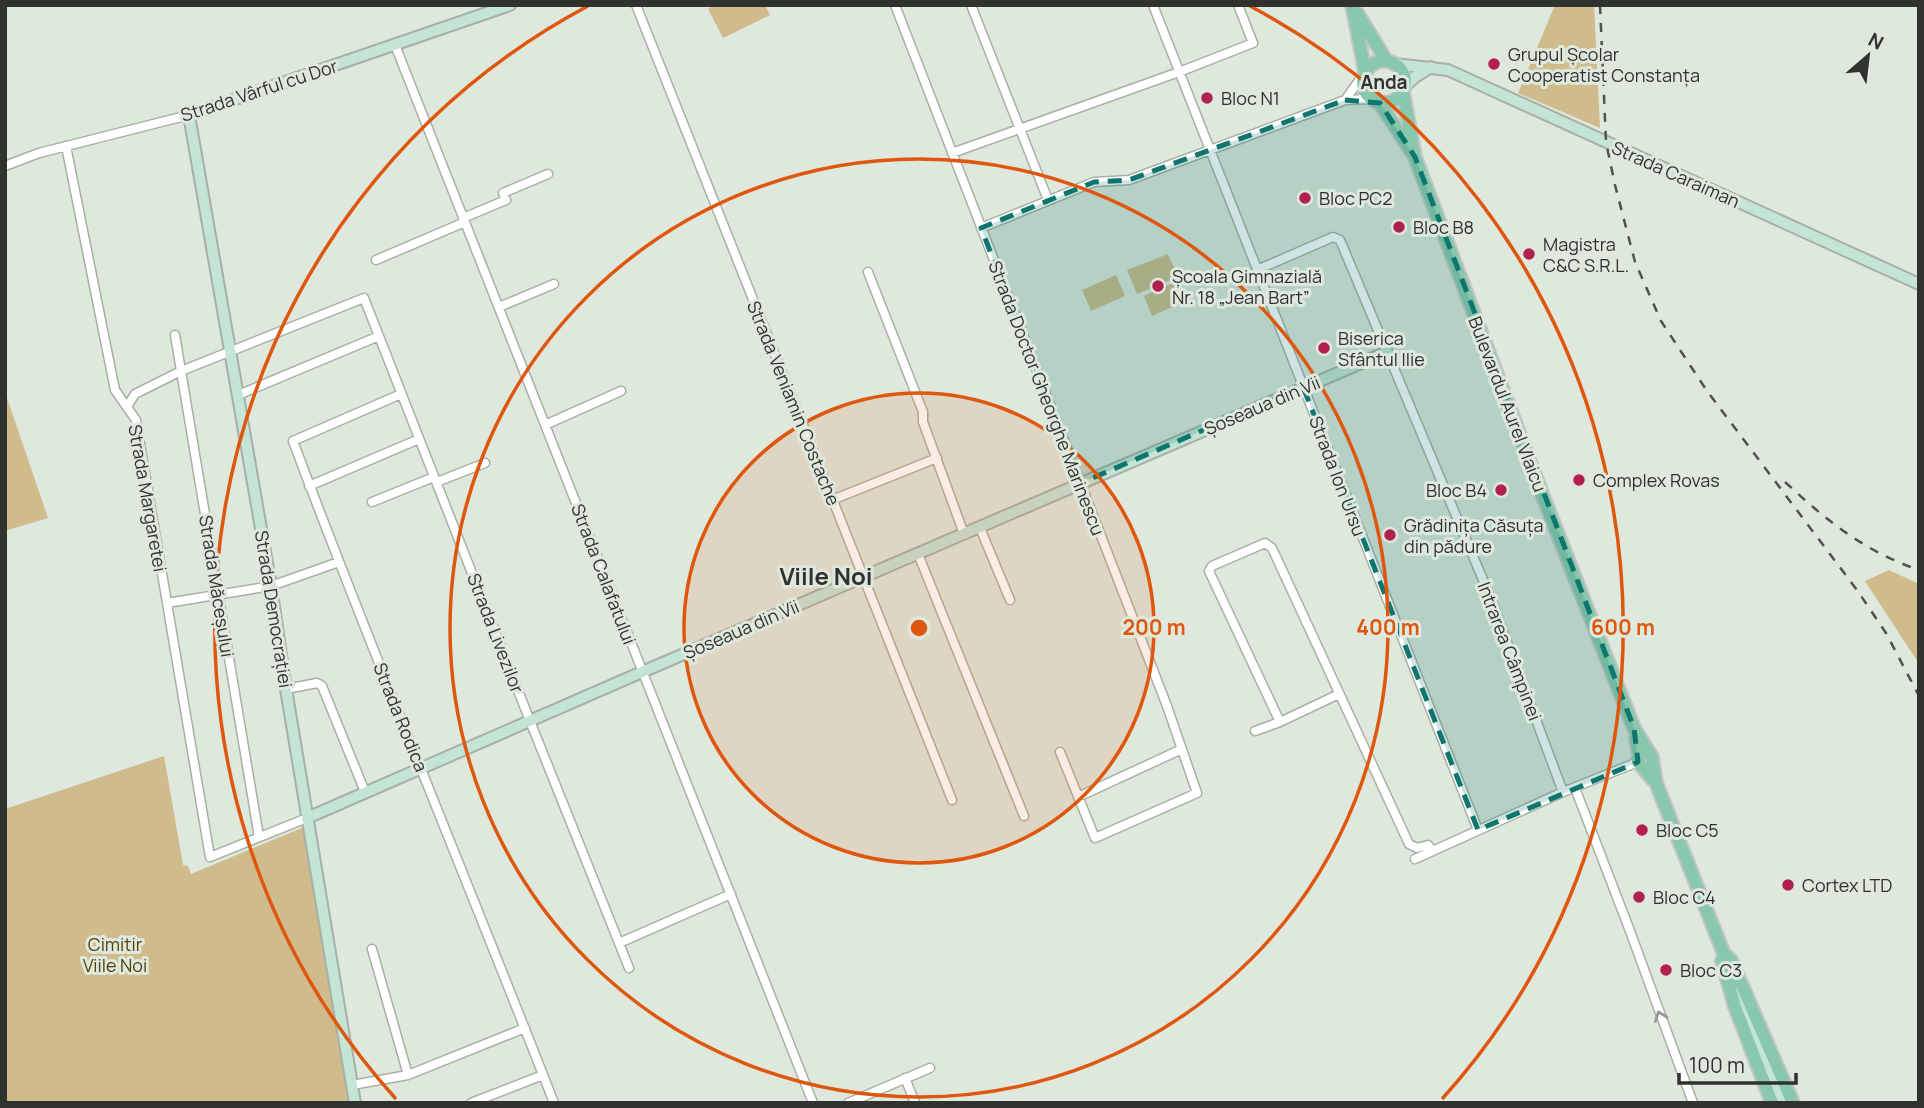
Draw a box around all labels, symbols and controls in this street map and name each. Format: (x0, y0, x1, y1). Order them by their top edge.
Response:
north arrow (1833, 21, 1903, 91)
text: N (1864, 26, 1888, 56)
place label: Grupul Școlar Cooperatist Constanța (1508, 42, 1700, 87)
street label: Strada Vârful cu Dor (177, 53, 341, 127)
marker: Grupul Școlar Cooperatist Constanța (1486, 56, 1502, 72)
district label: Anda (1360, 69, 1408, 95)
place label: Bloc N1 (1221, 86, 1280, 110)
marker: Bloc N1 (1199, 90, 1215, 106)
street label: Strada Caraiman (1608, 135, 1744, 213)
place label: Bloc PC2 (1319, 186, 1392, 210)
marker: Bloc PC2 (1297, 190, 1313, 206)
place label: Bloc B8 (1413, 215, 1474, 239)
marker: Bloc B8 (1391, 219, 1407, 235)
place label: Magistra C&C S.R.L. (1543, 232, 1629, 277)
marker: Magistra C&C S.R.L. (1521, 246, 1537, 262)
street label: Strada Doctor Gheorghe Marinescu (983, 257, 1111, 539)
place label: Școala Gimnazială Nr. 18 „Jean Bart” (1172, 264, 1322, 309)
marker: Școala Gimnazială Nr. 18 „Jean Bart” (1150, 278, 1166, 294)
street label: Strada Veniamin Costache (742, 297, 846, 509)
street label: Bulevardul Aurel Vlaicu (1463, 313, 1553, 495)
place label: Biserica Sfântul Ilie (1338, 326, 1425, 371)
marker: Biserica Sfântul Ilie (1316, 340, 1332, 356)
street label: Șoseaua din Vii (1200, 370, 1324, 440)
street label: Strada Ion Ursu (1304, 413, 1372, 539)
street label: Strada Margaretei (123, 423, 173, 573)
place label: Complex Rovas (1593, 468, 1720, 492)
marker: Complex Rovas (1571, 472, 1587, 488)
place label: Bloc B4 (1426, 478, 1487, 502)
marker: Bloc B4 (1493, 482, 1509, 498)
street label: Strada Calafatului (566, 500, 642, 648)
street label: Strada Măceșului (194, 513, 240, 659)
place label: Grădinița Căsuța din pădure (1404, 513, 1544, 558)
marker: Grădinița Căsuța din pădure (1382, 527, 1398, 543)
street label: Strada Democrației (250, 529, 298, 689)
district label: Viile Noi (779, 559, 873, 592)
street label: Strada Livezilor (462, 570, 530, 697)
street label: Intrarea Câmpinei (1472, 578, 1548, 724)
street label: Șoseaua din Vii (679, 594, 803, 664)
text: 200 m (1122, 613, 1186, 641)
text: 400 m (1356, 613, 1420, 641)
text: 600 m (1591, 613, 1655, 641)
centre of rings (907, 616, 931, 640)
street label: Strada Rodica (368, 659, 434, 775)
place label: Bloc C5 (1656, 818, 1719, 842)
marker: Bloc C5 (1634, 822, 1650, 838)
place label: Cortex LTD (1802, 873, 1892, 897)
marker: Cortex LTD (1780, 877, 1796, 893)
place label: Bloc C4 (1653, 885, 1716, 909)
marker: Bloc C4 (1631, 889, 1647, 905)
park label: Cimitir Viile Noi (83, 932, 147, 977)
place label: Bloc C3 (1680, 958, 1742, 982)
marker: Bloc C3 (1658, 962, 1674, 978)
one-way arrow (1655, 1010, 1669, 1022)
scale bar (1679, 1042, 1796, 1086)
text: 100 m (1689, 1051, 1745, 1079)

